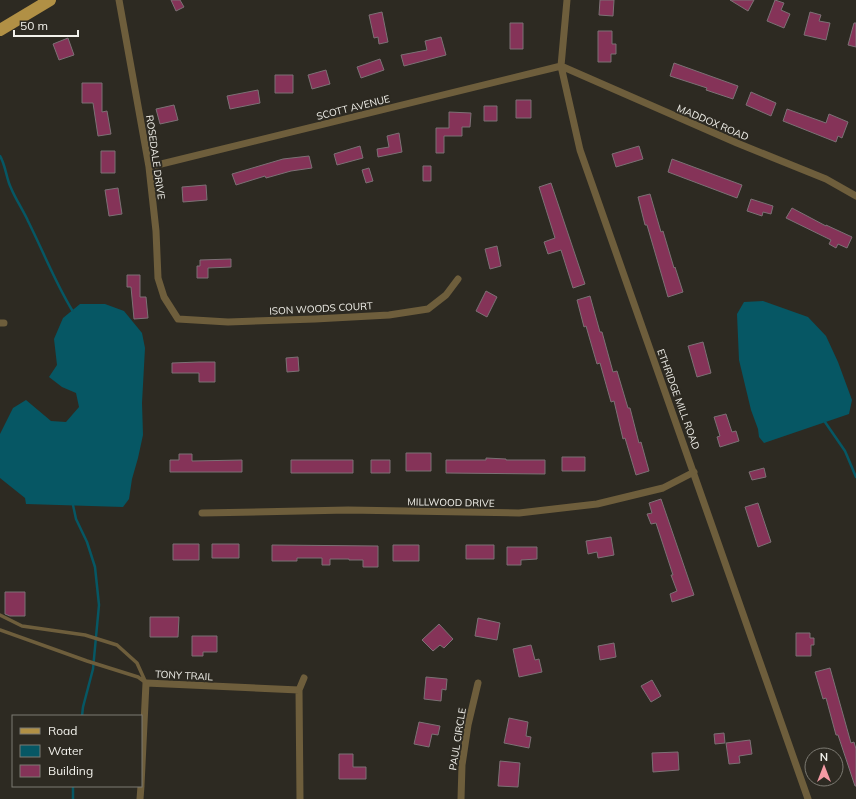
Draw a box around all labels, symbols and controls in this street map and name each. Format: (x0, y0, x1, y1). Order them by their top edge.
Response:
scale bar (14, 12, 78, 38)
text: 50 m (20, 18, 48, 33)
street label: SCOTT AVENUE (315, 92, 391, 123)
street label: MADDOX ROAD (675, 101, 751, 143)
street label: ROSEDALE DRIVE (143, 114, 168, 200)
street label: ISON WOODS COURT (269, 299, 373, 318)
street label: ETHRIDGE MILL ROAD (654, 347, 703, 451)
street label: MILLWOOD DRIVE (407, 495, 495, 510)
street label: TONY TRAIL (155, 667, 214, 684)
street label: PAUL CIRCLE (446, 707, 469, 771)
legend (12, 715, 142, 787)
text: Road (48, 723, 77, 738)
text: Water (48, 743, 84, 758)
north arrow (804, 747, 844, 787)
text: N (820, 750, 828, 764)
text: Building (48, 763, 93, 778)

